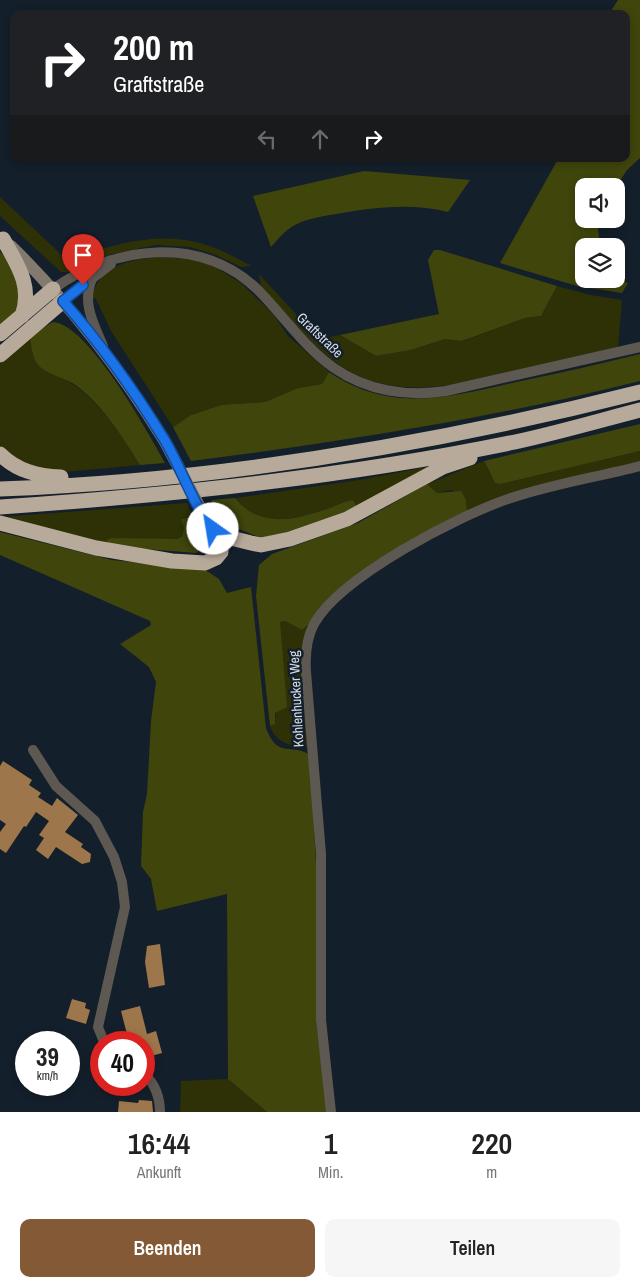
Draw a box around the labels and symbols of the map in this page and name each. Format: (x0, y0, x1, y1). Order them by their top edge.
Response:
pin (62, 234, 104, 285)
street label: Graftstraße (293, 308, 347, 362)
position arrow (186, 502, 238, 554)
street label: Kohlenhucker Weg (284, 650, 308, 748)
speed limit sign: 40 (90, 1031, 155, 1096)

